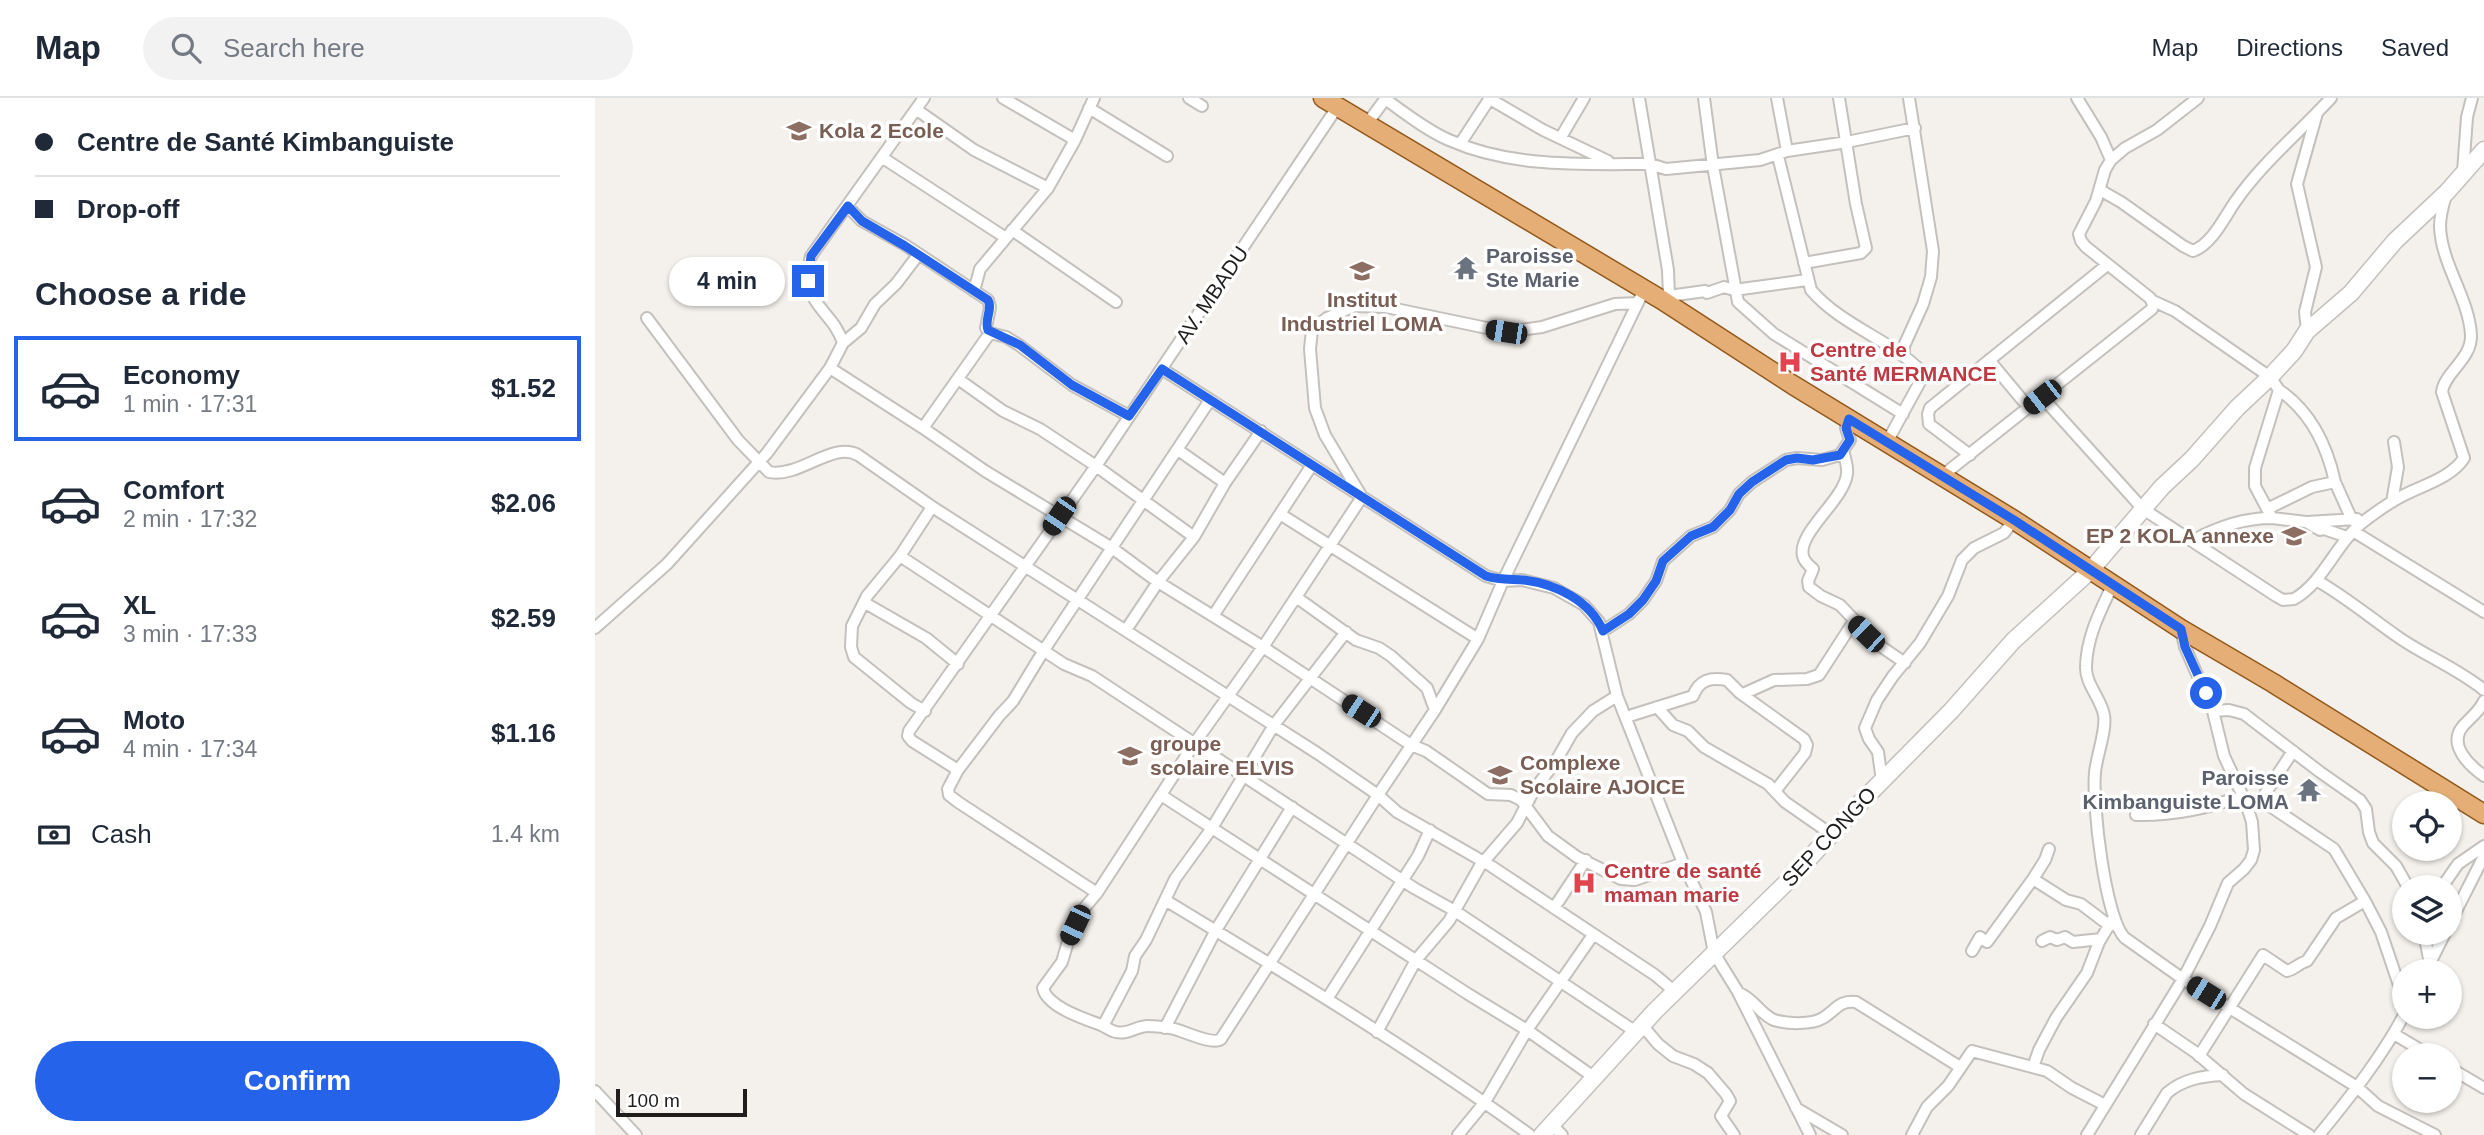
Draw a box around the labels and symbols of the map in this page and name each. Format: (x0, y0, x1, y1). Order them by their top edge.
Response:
school or university icon: Kola 2 Ecole (785, 117, 813, 145)
place label: Kola 2 Ecole (819, 119, 944, 142)
street label: AV. MBADU (1171, 242, 1252, 348)
place label: Paroisse Ste Marie (1486, 244, 1579, 291)
temple icon: Paroisse Ste Marie (1452, 254, 1480, 282)
callout: 4 min (668, 256, 783, 306)
school or university icon: Institut Industriel LOMA (1348, 257, 1376, 285)
route end (792, 265, 824, 297)
place label: Institut Industriel LOMA (1281, 288, 1443, 335)
car (1484, 318, 1529, 346)
place label: Centre de Santé MERMANCE (1810, 338, 1997, 385)
hospital icon: Centre de Santé MERMANCE (1776, 348, 1804, 376)
car (2019, 376, 2066, 418)
car (1039, 493, 1080, 539)
school or university icon: EP 2 KOLA annexe (2280, 522, 2308, 550)
place label: EP 2 KOLA annexe (2086, 524, 2274, 547)
car (1844, 612, 1889, 656)
route start (2190, 677, 2222, 709)
car (1338, 691, 1385, 731)
place label: groupe scolaire ELVIS (1150, 732, 1294, 779)
school or university icon: groupe scolaire ELVIS (1116, 742, 1144, 770)
place label: Complexe Scolaire AJOICE (1520, 751, 1685, 798)
school or university icon: Complexe Scolaire AJOICE (1486, 761, 1514, 789)
place label: Paroisse Kimbanguiste LOMA (2082, 766, 2289, 813)
temple icon: Paroisse Kimbanguiste LOMA (2295, 776, 2323, 804)
street label: SEP CONGO (1777, 782, 1880, 891)
place label: Centre de santé maman marie (1604, 859, 1762, 906)
hospital icon: Centre de santé maman marie (1570, 869, 1598, 897)
car (1057, 902, 1094, 948)
car (2183, 973, 2230, 1013)
scale bar (616, 1086, 747, 1118)

